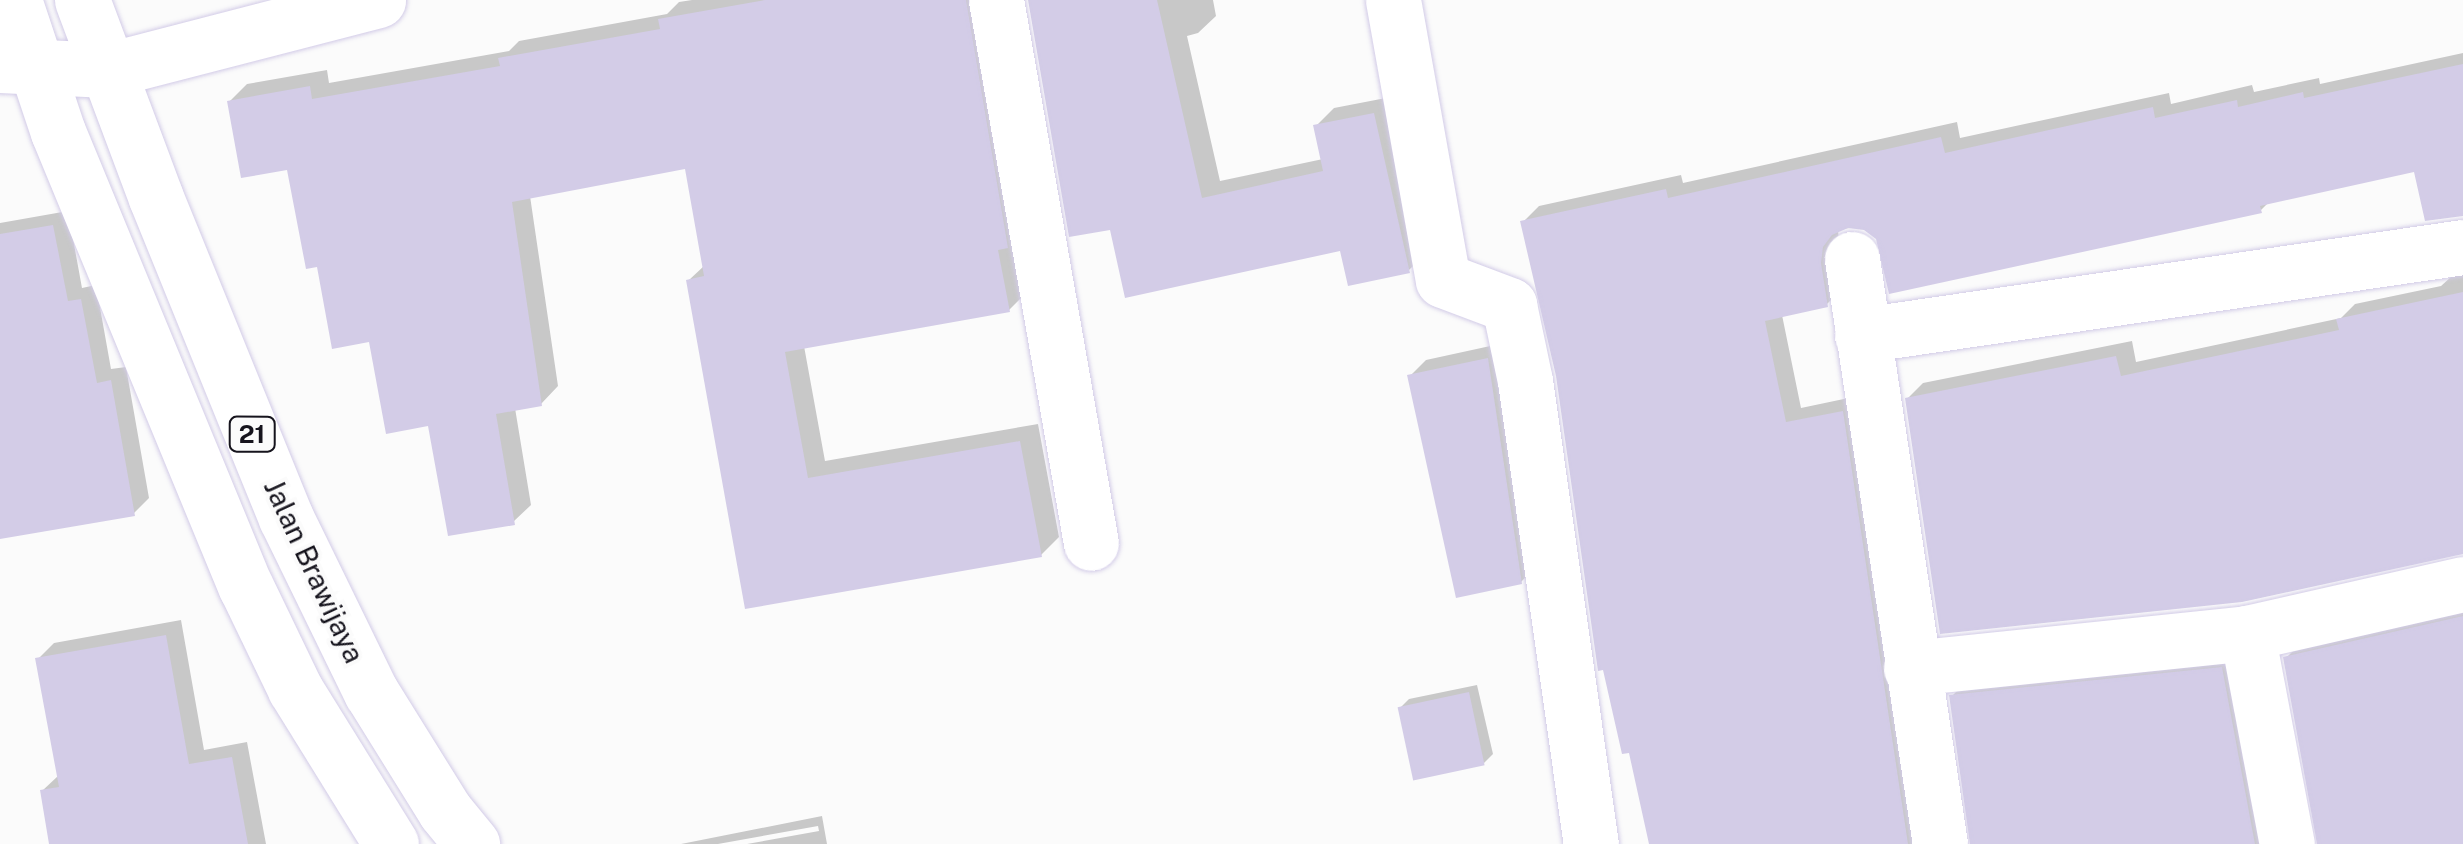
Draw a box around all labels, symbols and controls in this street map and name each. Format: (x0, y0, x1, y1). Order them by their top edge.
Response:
road number: 21 (227, 414, 277, 454)
street label: Jalan Brawijaya (257, 474, 371, 668)

